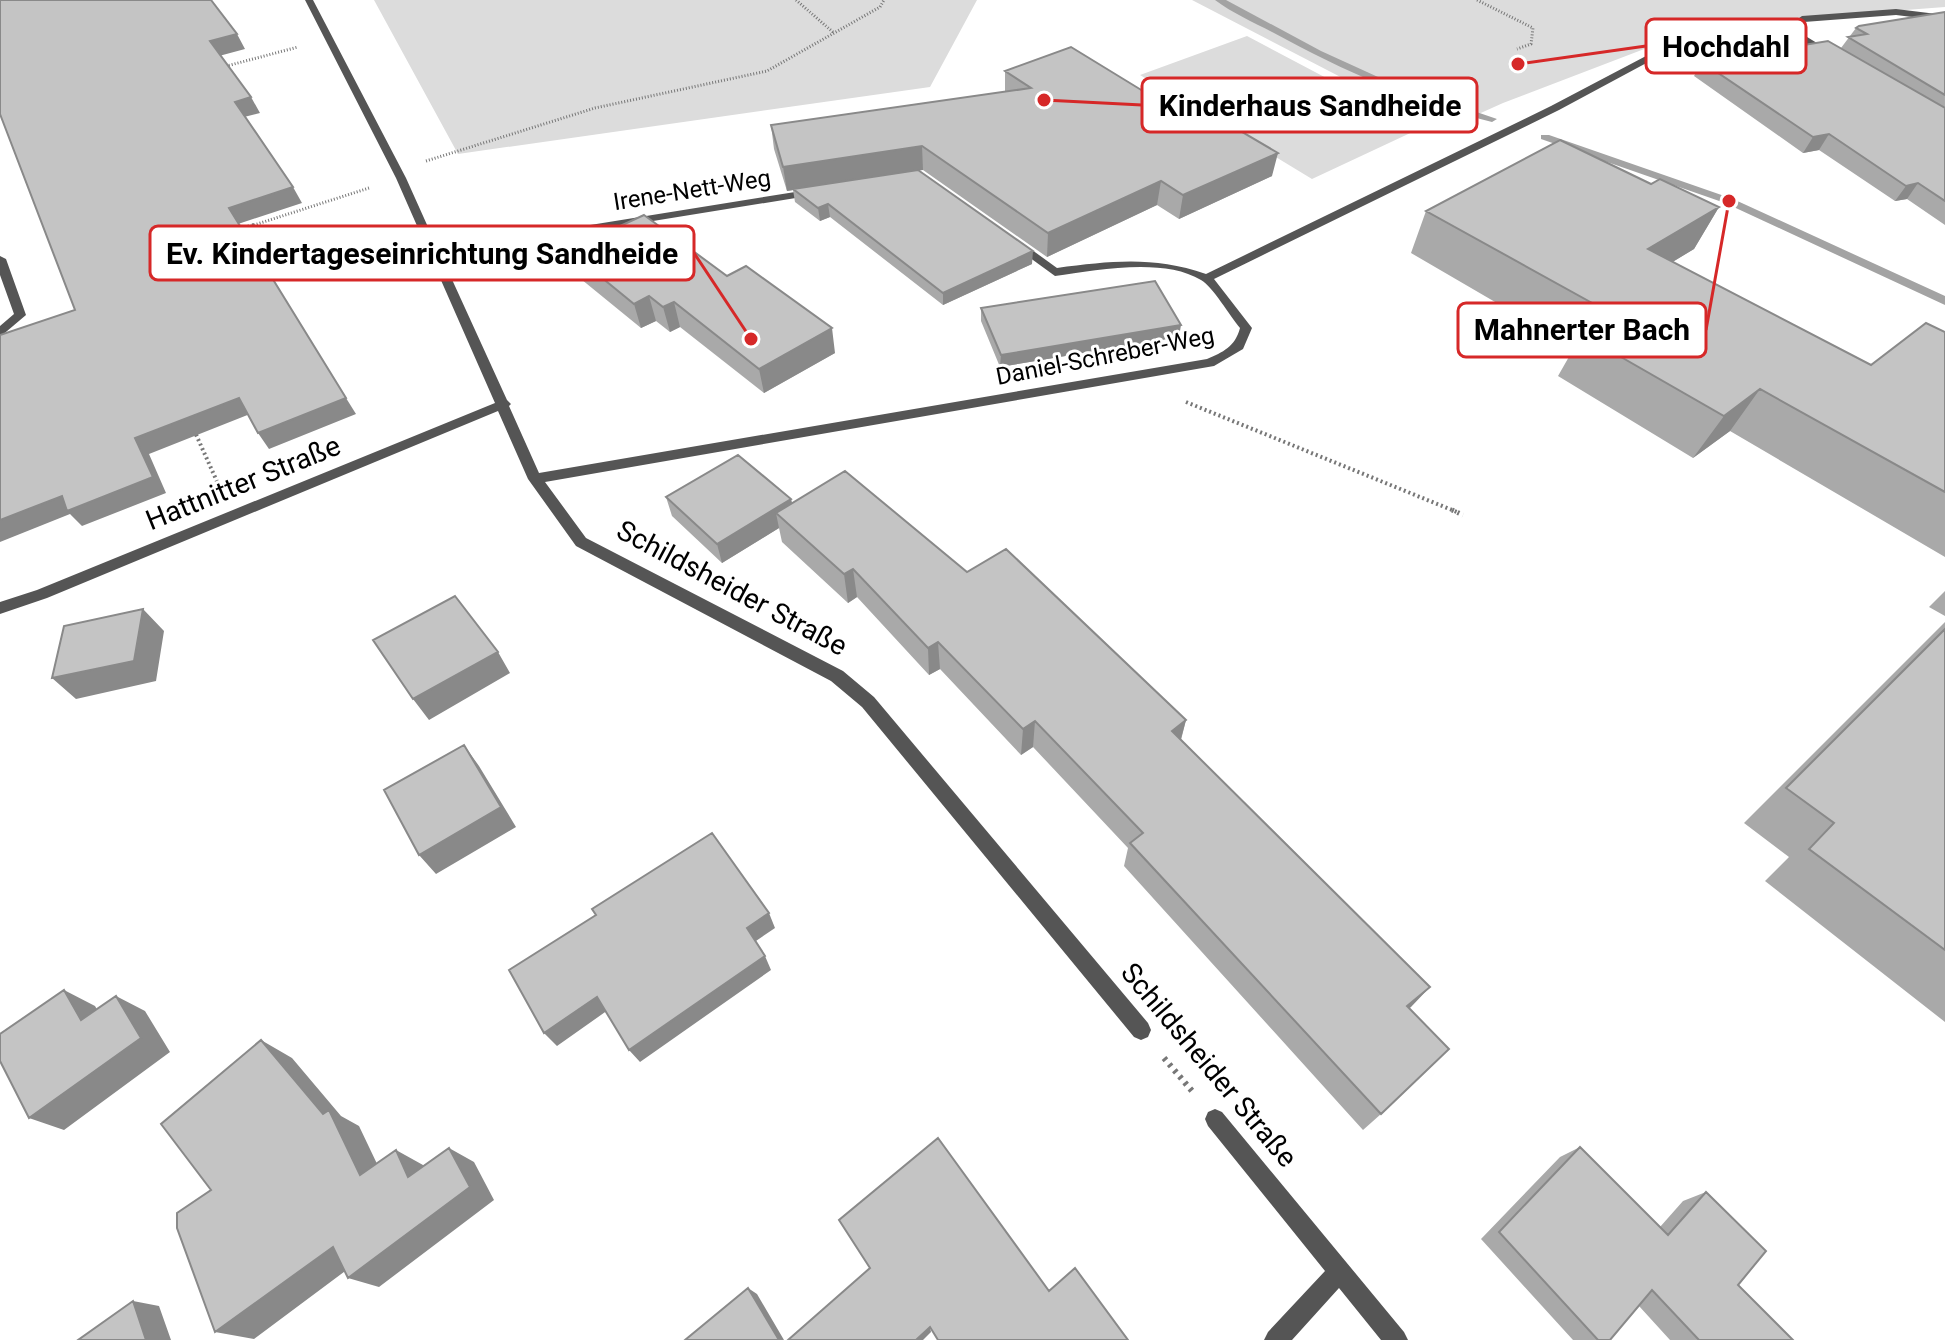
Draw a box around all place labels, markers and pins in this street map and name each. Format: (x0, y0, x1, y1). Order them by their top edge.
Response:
callout: Hochdahl (1646, 19, 1806, 73)
callout: Kinderhaus Sandheide (1142, 78, 1477, 132)
callout: Ev. Kindertageseinrichtung Sandheide (150, 226, 694, 280)
callout: Mahnerter Bach (1458, 303, 1706, 357)

